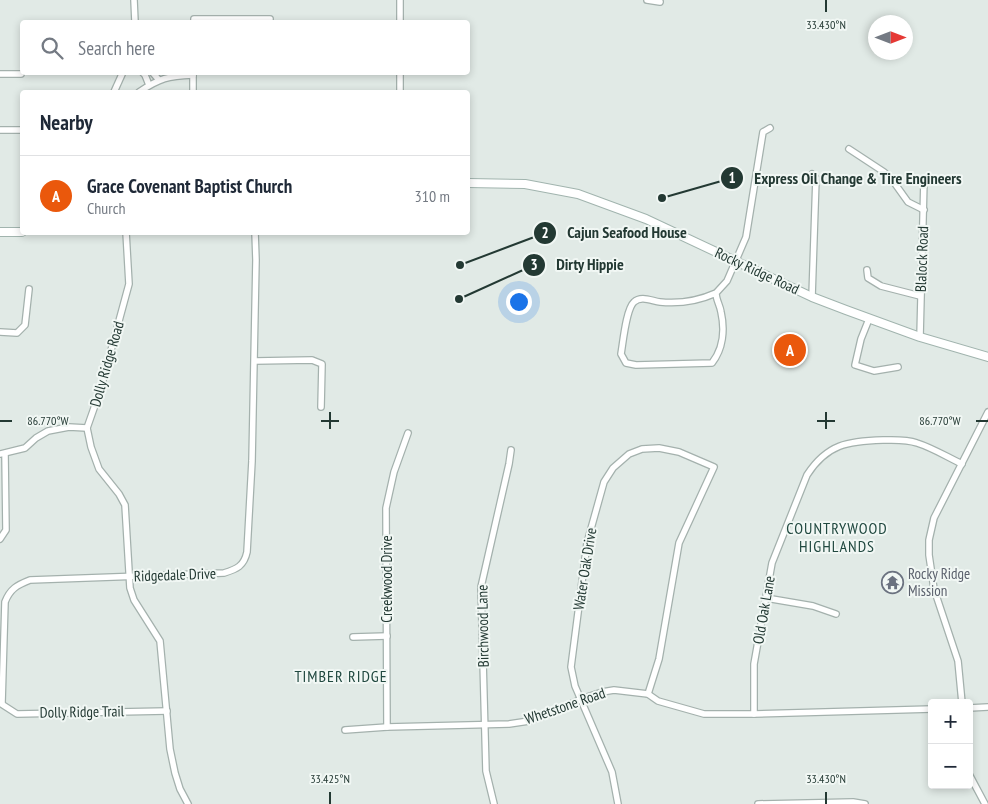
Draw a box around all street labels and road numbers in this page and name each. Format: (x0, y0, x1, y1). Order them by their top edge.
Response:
street label: Blalock Road (911, 226, 932, 292)
street label: Rocky Ridge Road (712, 243, 802, 298)
street label: Dolly Ridge Road (85, 319, 128, 409)
street label: Water Oak Drive (569, 526, 600, 611)
street label: Creekwood Drive (377, 535, 396, 623)
street label: Ridgedale Drive (134, 564, 216, 585)
street label: Old Oak Lane (748, 574, 779, 646)
street label: Birchwood Lane (472, 585, 493, 667)
street label: Whetstone Road (522, 683, 608, 728)
street label: Dolly Ridge Trail (40, 701, 125, 722)

